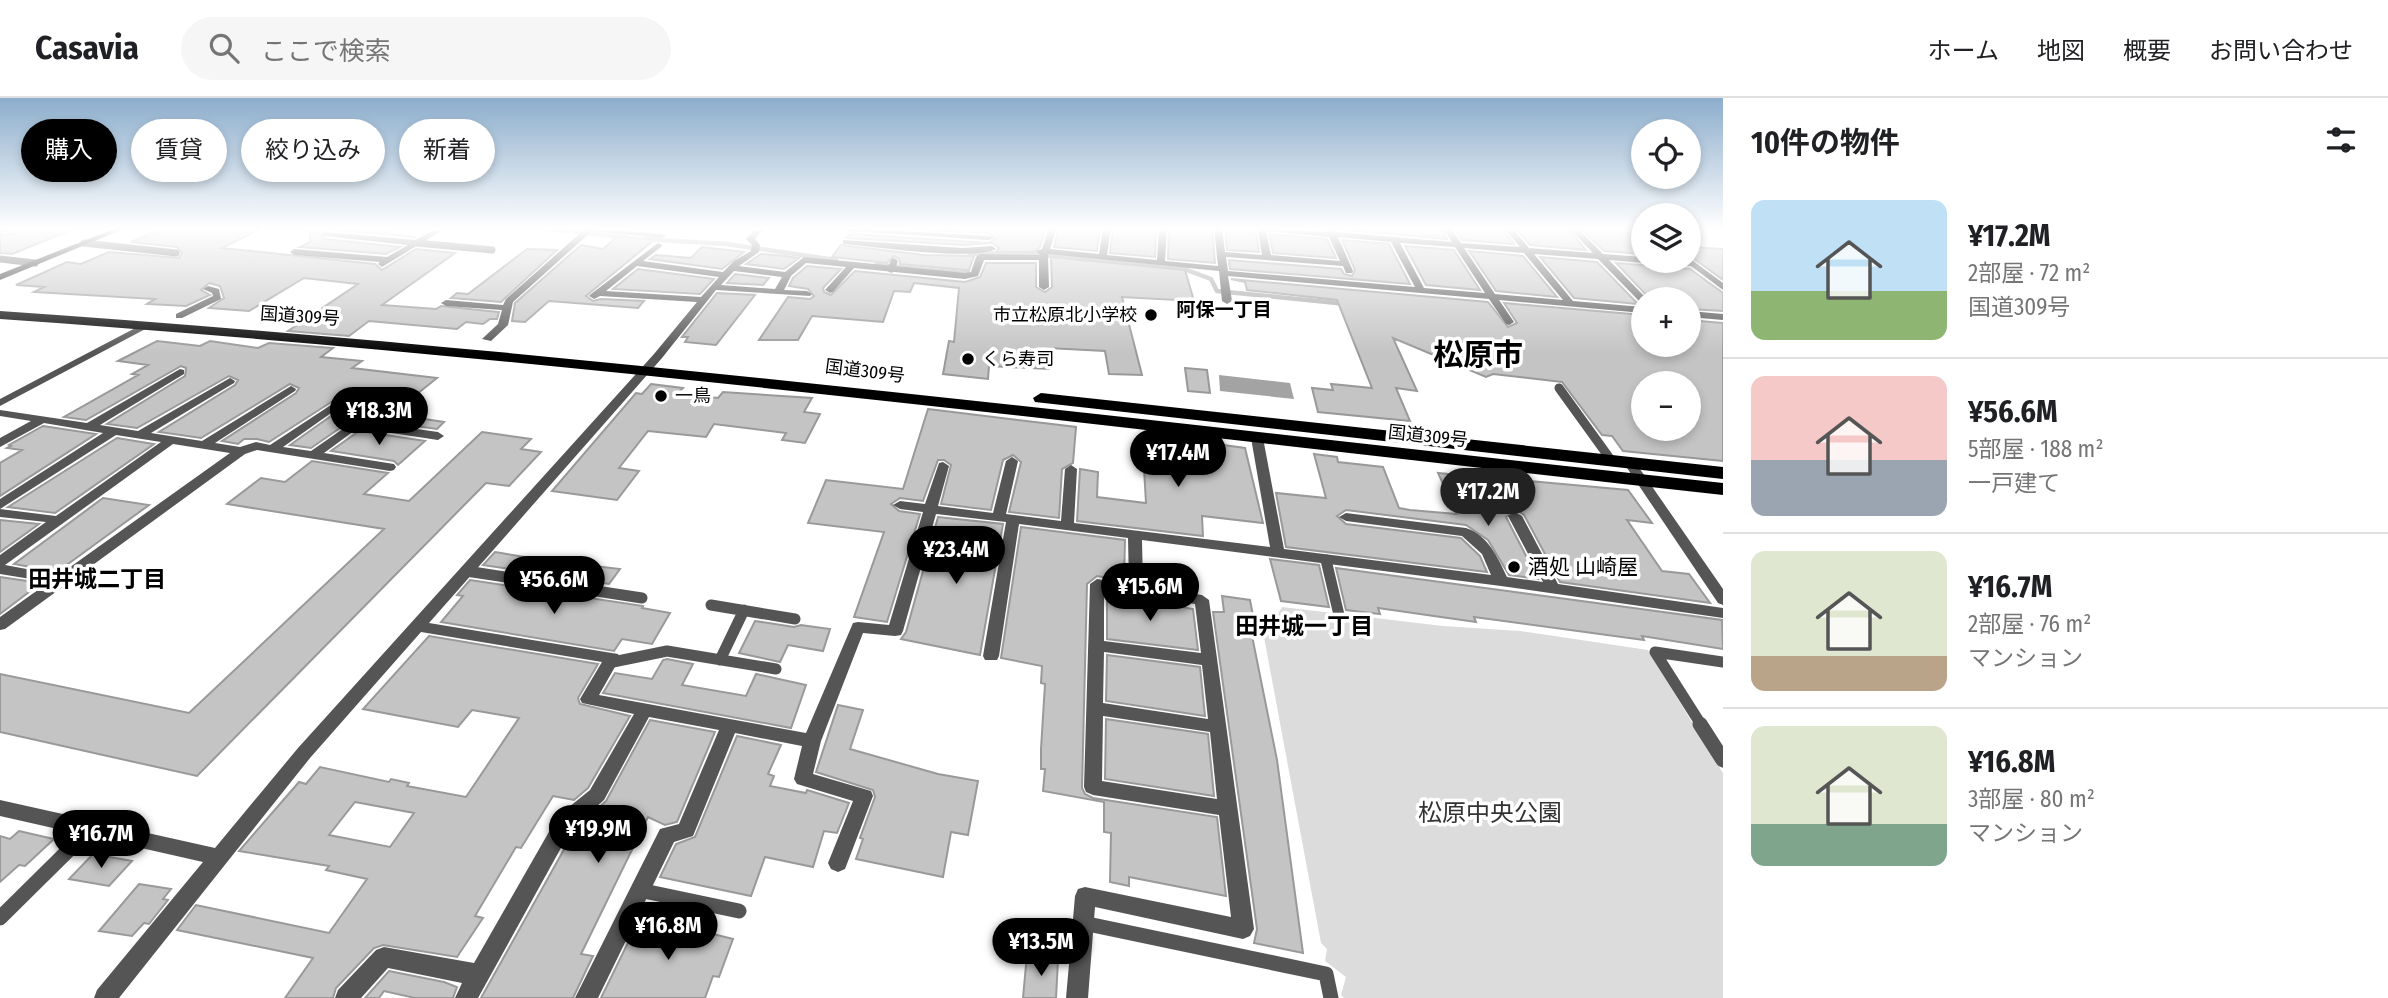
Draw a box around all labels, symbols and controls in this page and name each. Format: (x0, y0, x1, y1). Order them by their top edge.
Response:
search box (181, 17, 671, 80)
text: Casavia (35, 28, 139, 68)
icon: search (205, 29, 243, 67)
text: ここで検索 (261, 36, 391, 67)
text: ホーム (1928, 37, 1999, 65)
text: 地図 (2037, 37, 2085, 65)
text: 概要 (2123, 37, 2171, 65)
text: お問い合わせ (2209, 37, 2353, 65)
chip: 購入 (21, 119, 117, 182)
chip: 賃貸 (131, 119, 227, 182)
chip: 絞り込み (241, 119, 385, 182)
chip: 新着 (399, 119, 495, 182)
map controls (1631, 119, 1701, 441)
button: locate (1631, 119, 1701, 189)
icon: filters (2322, 121, 2360, 159)
text: 10件の物件 (1751, 125, 1900, 161)
button: layers (1631, 203, 1701, 273)
text: ¥17.2M (1968, 218, 2050, 254)
icon: home (1807, 228, 1891, 312)
text: 2部屋 · 72 m² (1968, 259, 2090, 287)
button: + (1631, 287, 1701, 357)
text: 国道309号 (1968, 293, 2070, 321)
district label: 阿保一丁目 (1176, 298, 1272, 321)
street label: 国道309号 (259, 302, 341, 330)
place label: 市立松原北小学校 (993, 304, 1137, 326)
marker: 市立松原北小学校 (1143, 307, 1159, 323)
district label: 松原市 (1433, 337, 1523, 373)
place label: くら寿司 (982, 348, 1054, 370)
marker: くら寿司 (960, 351, 976, 367)
street label: 国道309号 (824, 355, 906, 387)
button: − (1631, 371, 1701, 441)
place label: 一鳥 (675, 385, 711, 407)
pin: ¥18.3M (322, 388, 436, 447)
marker: 一鳥 (653, 388, 669, 404)
text: ¥56.6M (1968, 394, 2058, 430)
text: ¥18.3M (346, 396, 412, 424)
icon: home (1807, 404, 1891, 488)
street label: 国道309号 (1387, 421, 1469, 451)
pin: ¥17.4M (1121, 430, 1235, 489)
text: 5部屋 · 188 m² (1968, 435, 2104, 463)
text: ¥17.4M (1146, 438, 1210, 466)
pin: ¥17.2M (1431, 468, 1545, 528)
text: 一戸建て (1968, 469, 2060, 497)
text: ¥17.2M (1456, 477, 1520, 505)
pin: ¥23.4M (899, 526, 1013, 586)
text: ¥23.4M (923, 535, 989, 563)
place label: 酒処 山崎屋 (1528, 554, 1638, 580)
pin: ¥56.6M (497, 556, 611, 616)
marker: 酒処 山崎屋 (1506, 559, 1522, 575)
pin: ¥15.6M (1093, 564, 1207, 623)
district label: 田井城二丁目 (28, 565, 166, 593)
text: ¥56.6M (520, 565, 588, 593)
text: ¥16.7M (1968, 569, 2052, 605)
text: ¥15.6M (1117, 572, 1183, 600)
icon: home (1807, 579, 1891, 663)
text: 2部屋 · 76 m² (1968, 610, 2091, 638)
district label: 田井城一丁目 (1235, 612, 1373, 640)
text: マンション (1968, 644, 2083, 672)
text: ¥16.8M (1968, 744, 2055, 780)
icon: home (1807, 754, 1891, 838)
text: 3部屋 · 80 m² (1968, 785, 2095, 813)
park label: 松原中央公園 (1418, 799, 1562, 827)
pin: ¥19.9M (541, 806, 655, 865)
pin: ¥16.7M (44, 810, 158, 870)
text: ¥19.9M (565, 814, 631, 842)
text: ¥16.7M (69, 819, 133, 847)
text: マンション (1968, 819, 2083, 847)
pin: ¥16.8M (611, 902, 725, 962)
text: ¥16.8M (635, 911, 701, 939)
pin: ¥13.5M (984, 918, 1098, 978)
text: ¥13.5M (1008, 927, 1074, 955)

